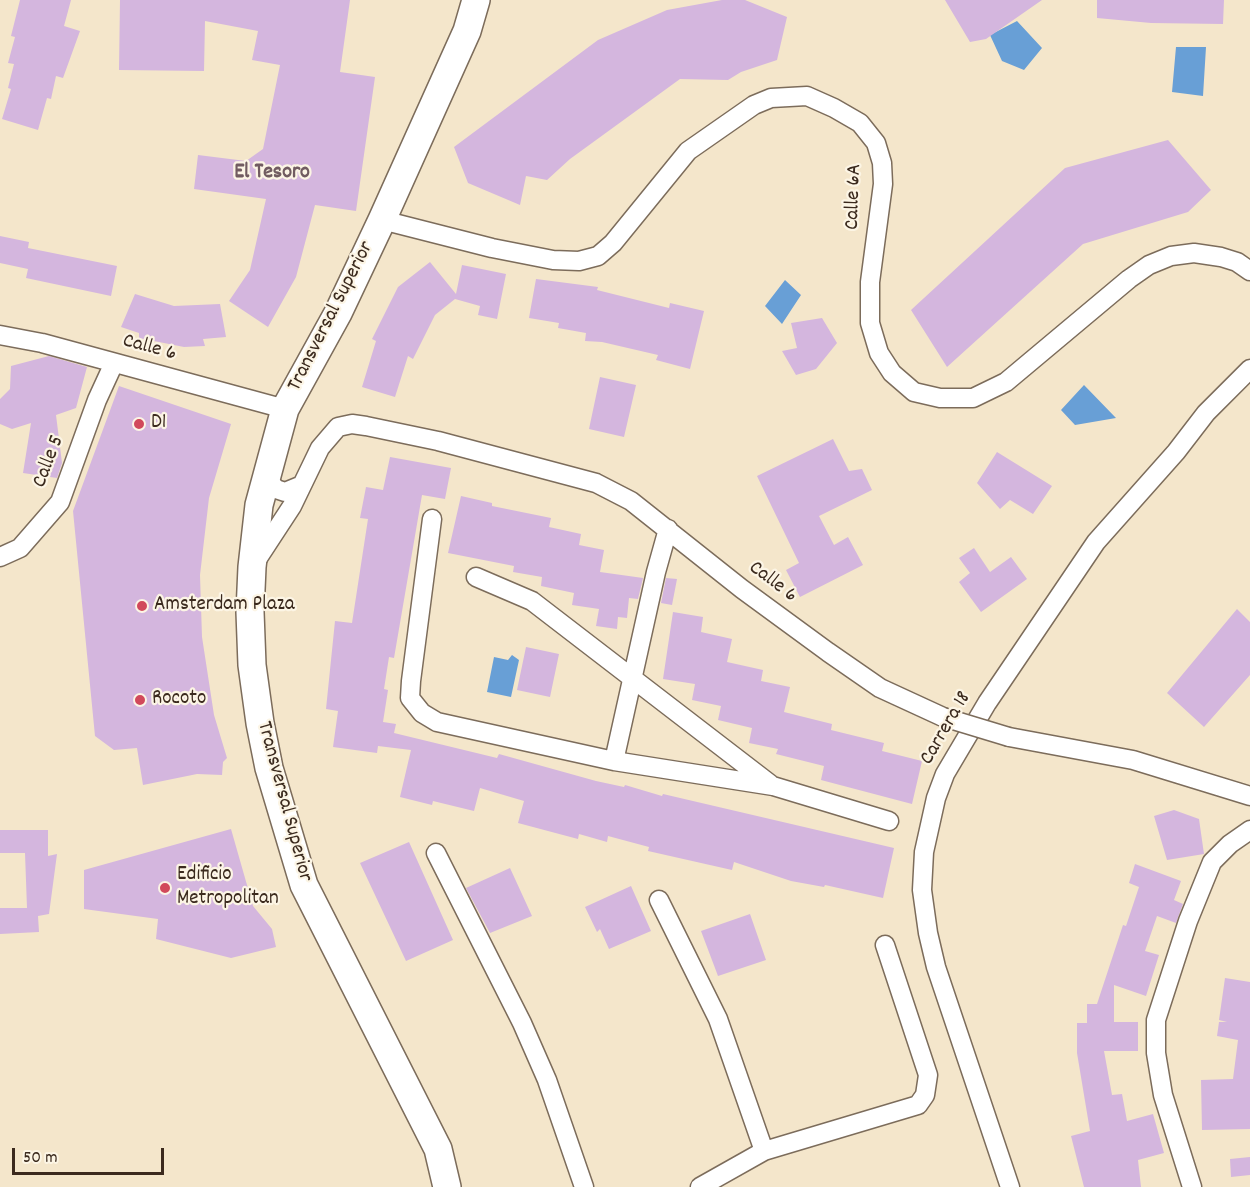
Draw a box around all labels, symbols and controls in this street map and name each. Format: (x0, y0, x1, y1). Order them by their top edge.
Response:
district label: El Tesoro (234, 161, 310, 187)
street label: Calle 6A (841, 164, 869, 230)
street label: Transversal Superior (283, 238, 381, 396)
street label: Calle 6 (119, 330, 179, 368)
place label: D1 (151, 411, 166, 437)
marker: D1 (132, 417, 146, 431)
street label: Calle 5 (29, 432, 71, 492)
street label: Calle 6 (743, 557, 801, 609)
place label: Amsterdam Plaza (154, 593, 295, 619)
marker: Amsterdam Plaza (135, 599, 149, 613)
place label: Rocoto (152, 687, 206, 713)
street label: Carrera 18 (916, 688, 978, 770)
marker: Rocoto (133, 693, 147, 707)
street label: Transversal Superior (249, 719, 317, 885)
place label: Edificio Metropolitan (177, 863, 279, 913)
marker: Edificio Metropolitan (158, 881, 172, 895)
scale bar (15, 1136, 166, 1174)
text: 50 m (23, 1146, 58, 1171)

